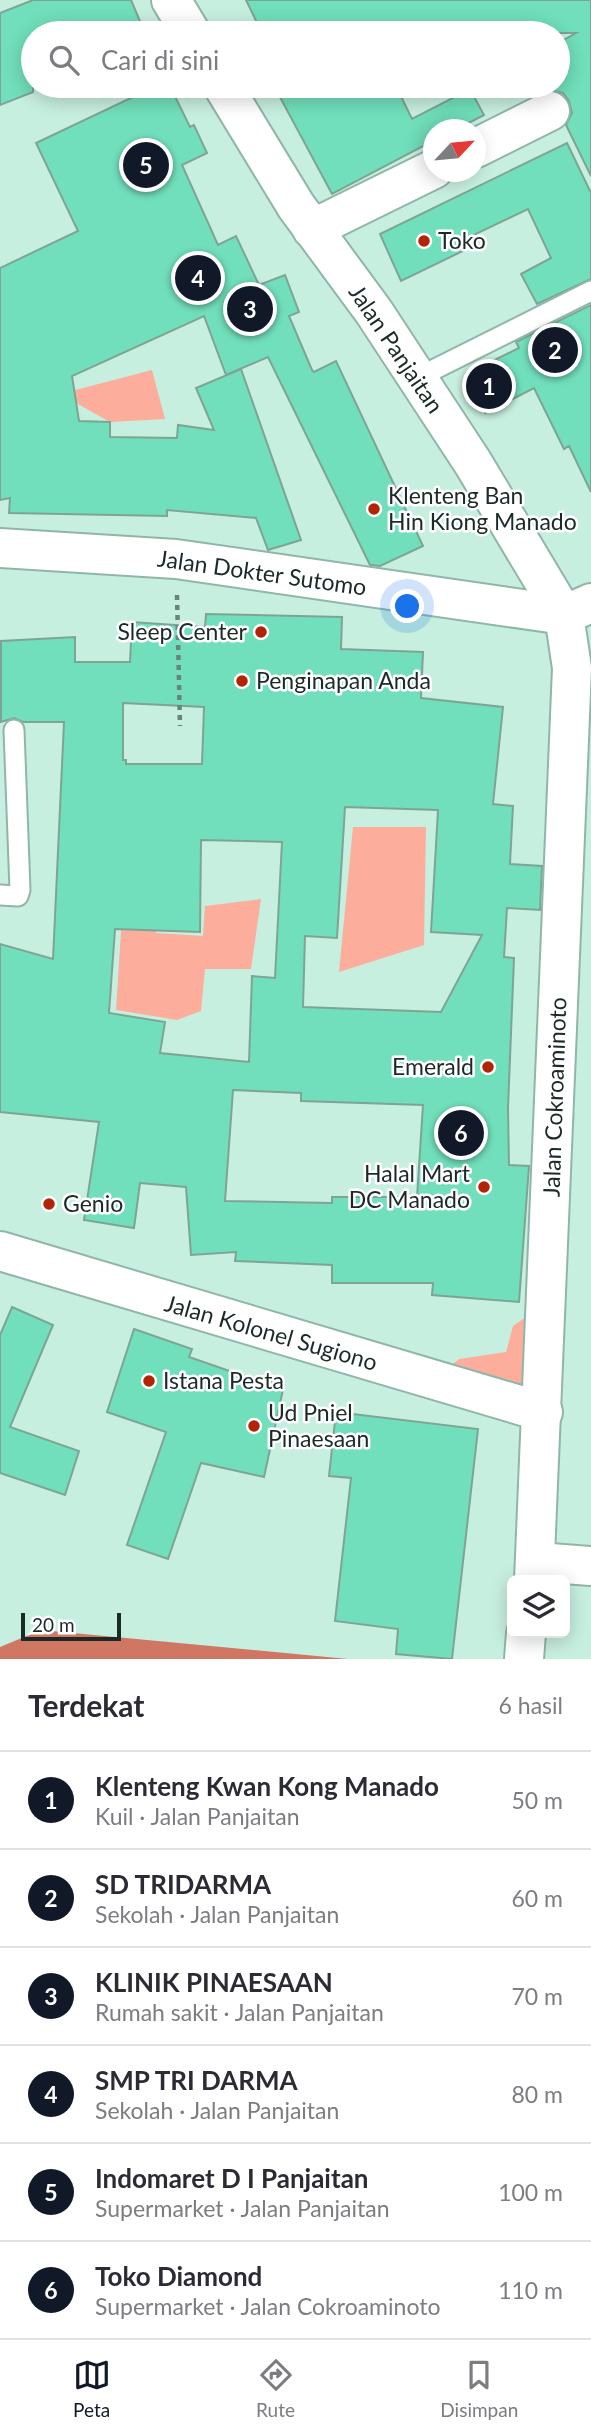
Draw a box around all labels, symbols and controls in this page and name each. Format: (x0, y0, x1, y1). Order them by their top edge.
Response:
search box (21, 21, 570, 98)
icon: search (45, 41, 83, 79)
text: Cari di sini (101, 44, 219, 76)
north arrow (423, 119, 486, 182)
pin: 5 (123, 139, 169, 191)
place label: Toko (438, 226, 486, 254)
marker: Toko (416, 233, 432, 249)
pin: 4 (175, 252, 221, 304)
street label: Jalan Panjaitan (344, 279, 450, 418)
pin: 3 (227, 283, 273, 335)
pin: 2 (532, 324, 578, 376)
pin: 1 (466, 360, 512, 412)
place label: Klenteng Ban Hin Kiong Manado (388, 481, 577, 535)
marker: Klenteng Ban Hin Kiong Manado (366, 501, 382, 517)
street label: Jalan Dokter Sutomo (156, 543, 368, 601)
your location (390, 589, 424, 623)
place label: Sleep Center (118, 617, 248, 645)
marker: Sleep Center (253, 624, 269, 640)
place label: Penginapan Anda (256, 666, 431, 694)
marker: Penginapan Anda (234, 673, 250, 689)
street label: Jalan Cokroaminoto (537, 997, 571, 1197)
place label: Emerald (392, 1052, 474, 1080)
marker: Emerald (480, 1059, 496, 1075)
pin: 6 (438, 1107, 484, 1159)
place label: Halal Mart DC Manado (349, 1159, 471, 1213)
marker: Halal Mart DC Manado (476, 1179, 492, 1195)
place label: Genio (63, 1189, 123, 1217)
marker: Genio (41, 1196, 57, 1212)
street label: Jalan Kolonel Sugiono (162, 1288, 381, 1376)
place label: Istana Pesta (163, 1366, 284, 1394)
marker: Istana Pesta (141, 1373, 157, 1389)
place label: Ud Pniel Pinaesaan (268, 1398, 369, 1452)
marker: Ud Pniel Pinaesaan (246, 1418, 262, 1434)
map controls (507, 1575, 570, 1638)
button: layers (507, 1575, 570, 1638)
scale bar (21, 1610, 121, 1642)
text: 20 m (32, 1613, 75, 1636)
text: Terdekat (28, 1687, 144, 1723)
text: 6 hasil (499, 1691, 563, 1719)
text: Klenteng Kwan Kong Manado (95, 1770, 439, 1802)
text: 1 (44, 1786, 58, 1814)
text: 50 m (512, 1786, 563, 1814)
text: Kuil · Jalan Panjaitan (95, 1802, 299, 1830)
text: SD TRIDARMA (95, 1868, 271, 1900)
text: 2 (44, 1884, 58, 1912)
text: 60 m (512, 1884, 563, 1912)
text: Sekolah · Jalan Panjaitan (95, 1900, 339, 1928)
text: KLINIK PINAESAAN (95, 1966, 333, 1998)
text: 3 (44, 1982, 58, 2010)
text: 70 m (512, 1982, 563, 2010)
text: Rumah sakit · Jalan Panjaitan (95, 1998, 384, 2026)
text: SMP TRI DARMA (95, 2064, 298, 2096)
text: 4 (44, 2080, 58, 2108)
text: 80 m (512, 2080, 563, 2108)
text: Sekolah · Jalan Panjaitan (95, 2096, 339, 2124)
text: Indomaret D I Panjaitan (95, 2162, 369, 2194)
text: 5 (44, 2178, 58, 2206)
text: 100 m (498, 2178, 563, 2206)
text: Supermarket · Jalan Panjaitan (95, 2194, 390, 2222)
text: Toko Diamond (95, 2260, 262, 2292)
text: 6 (44, 2276, 58, 2304)
text: 110 m (498, 2276, 563, 2304)
text: Supermarket · Jalan Cokroaminoto (95, 2292, 440, 2320)
tab: Peta (73, 2356, 111, 2421)
tab: Rute (256, 2356, 295, 2421)
tab: Disimpan (440, 2356, 518, 2421)

